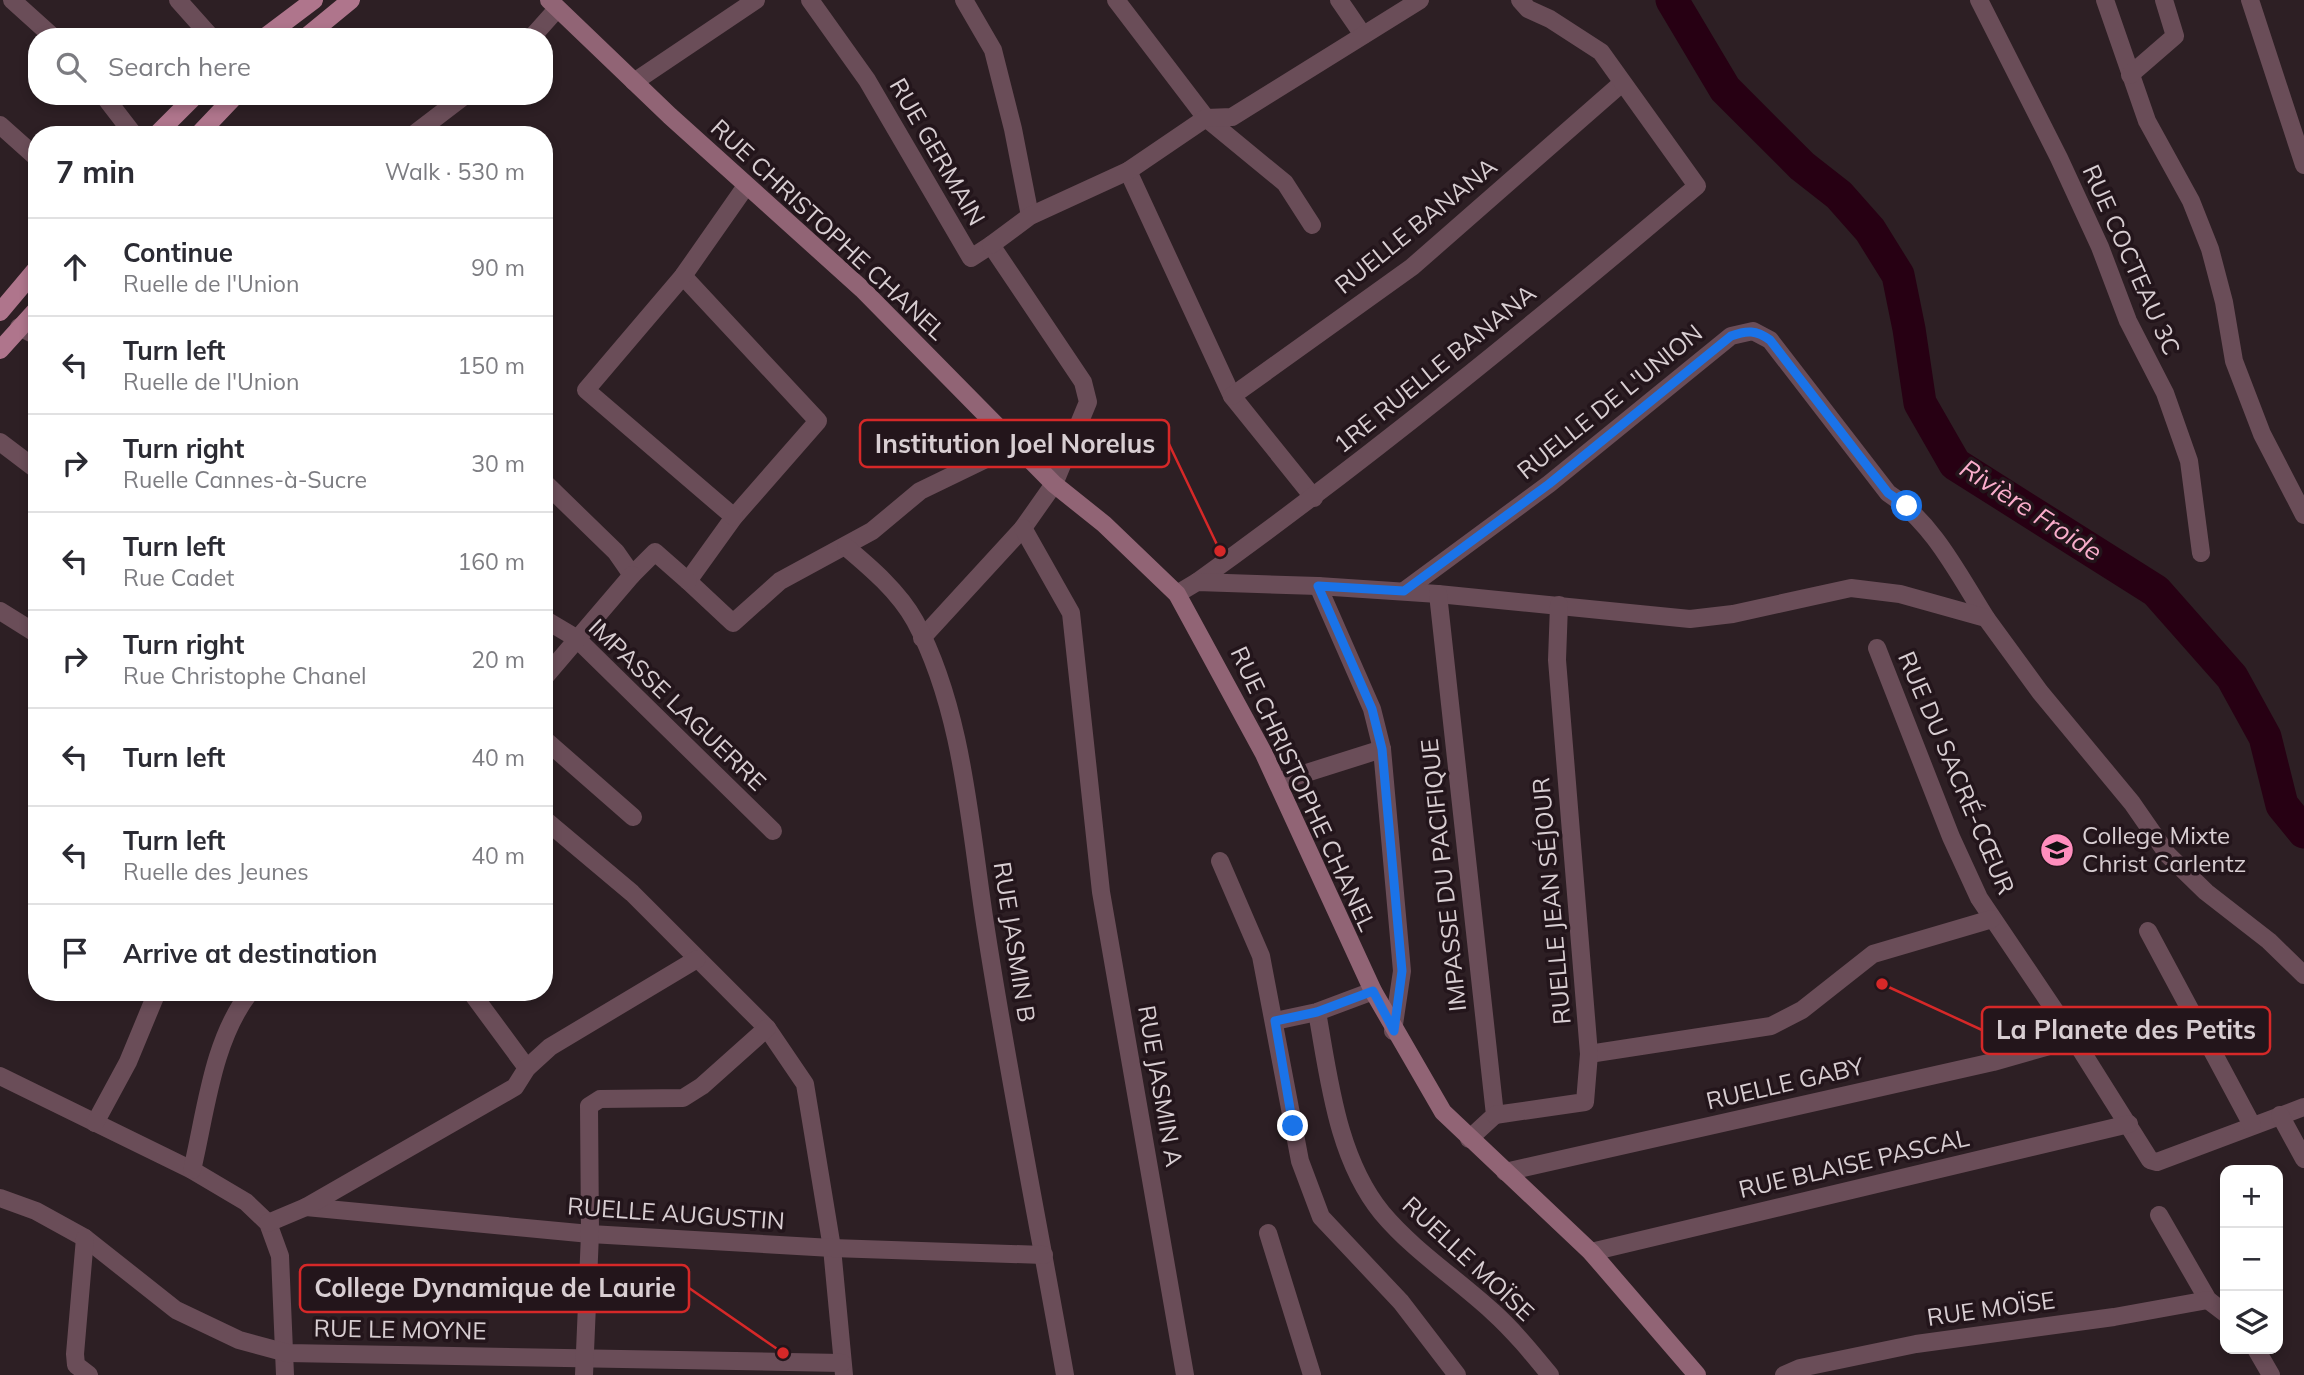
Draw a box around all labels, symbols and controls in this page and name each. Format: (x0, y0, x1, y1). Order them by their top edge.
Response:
search box (28, 28, 553, 105)
icon: search (52, 48, 90, 86)
text: Search here (108, 50, 251, 83)
street label: RUE GERMAIN (884, 72, 992, 231)
street label: RUE CHRISTOPHE CHANEL (705, 112, 953, 346)
street label: RUELLE BANANA (1328, 151, 1503, 300)
text: 7 min (56, 153, 135, 191)
text: Walk · 530 m (385, 157, 525, 186)
street label: RUE COCTEAU 3C (2076, 160, 2187, 360)
text: Continue (123, 236, 233, 269)
icon: ahead (56, 248, 94, 286)
text: 90 m (471, 253, 525, 282)
text: Ruelle de l'Union (123, 269, 299, 298)
street label: 1RE RUELLE BANANA (1327, 277, 1542, 459)
street label: RUELLE DE L'UNION (1511, 317, 1708, 485)
text: Turn left (123, 334, 225, 367)
icon: left (56, 346, 94, 384)
text: 150 m (457, 351, 525, 380)
text: Ruelle de l'Union (123, 367, 299, 396)
callout: Institution Joel Norelus (860, 420, 1169, 467)
text: Institution Joel Norelus (875, 427, 1155, 460)
text: Turn right (123, 432, 244, 465)
icon: right (56, 444, 94, 482)
text: 30 m (471, 449, 525, 478)
water label: Rivière Froide (1954, 451, 2109, 568)
text: Ruelle Cannes-à-Sucre (123, 465, 367, 494)
route start (1891, 490, 1922, 521)
text: Turn left (123, 530, 225, 563)
icon: left (56, 542, 94, 580)
text: 160 m (457, 547, 525, 576)
text: Rue Cadet (123, 563, 234, 592)
street label: IMPASSE LAGUERRE (583, 612, 773, 797)
text: Turn right (123, 628, 244, 661)
icon: right (56, 640, 94, 678)
street label: RUE CHRISTOPHE CHANEL (1225, 641, 1383, 936)
text: 20 m (471, 645, 525, 674)
street label: RUE DU SACRÉ-CŒUR (1892, 647, 2022, 899)
text: Rue Christophe Chanel (123, 661, 366, 690)
street label: IMPASSE DU PACIFIQUE (1414, 737, 1472, 1013)
icon: left (56, 738, 94, 776)
text: Turn left (123, 741, 225, 774)
text: 40 m (471, 743, 525, 772)
street label: RUELLE JEAN SÉJOUR (1525, 776, 1577, 1026)
place label: College Mixte Christ Carlentz (2082, 820, 2246, 878)
text: Turn left (123, 824, 225, 857)
school or university icon: College Mixte Christ Carlentz (2038, 831, 2076, 869)
icon: left (56, 836, 94, 874)
text: 40 m (471, 841, 525, 870)
text: Ruelle des Jeunes (123, 857, 309, 886)
street label: RUE JASMIN B (987, 859, 1042, 1024)
icon: arrive (56, 934, 94, 972)
text: Arrive at destination (123, 937, 378, 970)
street label: RUE JASMIN A (1132, 1003, 1190, 1169)
callout: La Planete des Petits (1982, 1007, 2270, 1054)
text: La Planete des Petits (1996, 1013, 2256, 1046)
street label: RUELLE GABY (1703, 1050, 1867, 1116)
route end (1277, 1110, 1308, 1141)
street label: RUE BLAISE PASCAL (1736, 1122, 1972, 1204)
map controls (2220, 1165, 2283, 1354)
button: + (2220, 1165, 2283, 1228)
street label: RUELLE AUGUSTIN (566, 1190, 786, 1236)
street label: RUELLE MOÏSE (1397, 1190, 1541, 1327)
button: − (2220, 1228, 2283, 1291)
callout: College Dynamique de Laurie (300, 1265, 689, 1312)
text: College Dynamique de Laurie (314, 1271, 676, 1304)
street label: RUE MOÏSE (1925, 1284, 2057, 1332)
button: layers (2220, 1291, 2283, 1354)
street label: RUE LE MOYNE (313, 1312, 487, 1346)

